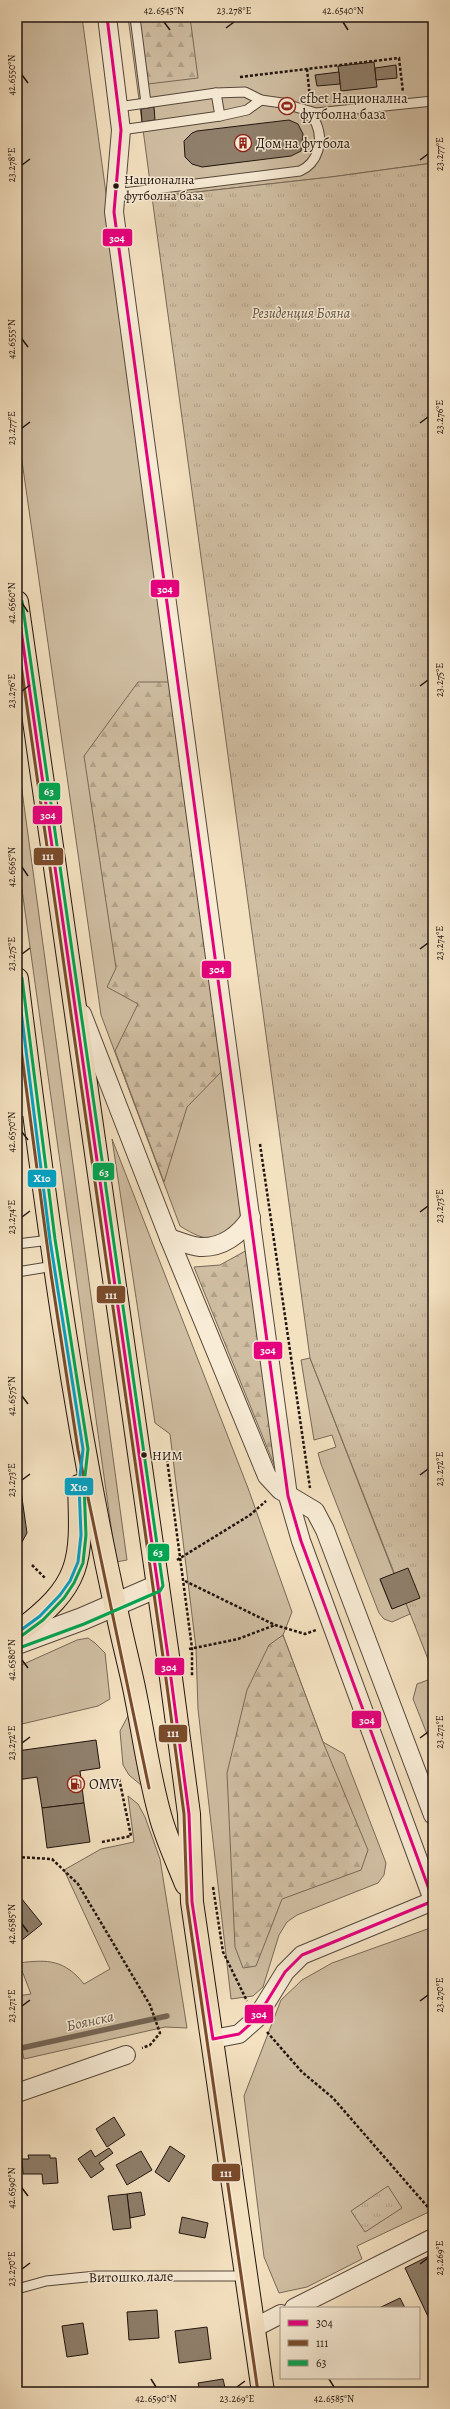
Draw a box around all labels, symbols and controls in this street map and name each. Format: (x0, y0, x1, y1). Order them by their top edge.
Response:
text: 42.6545°N (144, 4, 184, 17)
text: 23.278°E (217, 4, 251, 17)
text: 42.6540°N (322, 4, 364, 17)
text: 42.6550°N (5, 54, 18, 96)
place label: efbet Национална футболна база (300, 89, 408, 124)
sports icon: efbet Национална футболна база (277, 96, 297, 116)
building icon: Дом на футбола (233, 133, 253, 153)
place label: Дом на футбола (256, 134, 351, 153)
text: 23.277°E (433, 137, 446, 171)
text: 23.278°E (5, 148, 18, 182)
place label: Национална футболна база (124, 171, 204, 204)
marker: Национална футболна база (111, 181, 121, 191)
line badge: 304 (102, 228, 133, 247)
text: 304 (109, 231, 125, 246)
park label: Резиденция Бояна (252, 304, 351, 323)
text: 42.6555°N (5, 319, 18, 359)
text: 23.276°E (433, 400, 446, 434)
text: 23.277°E (5, 411, 18, 445)
line badge: 304 (150, 579, 180, 598)
text: 42.6560°N (5, 582, 18, 624)
text: 304 (157, 582, 173, 597)
text: 23.275°E (433, 663, 446, 697)
text: 23.276°E (5, 674, 18, 708)
line badge: 63 (38, 782, 61, 801)
text: 63 (44, 784, 54, 799)
line badge: 304 (32, 805, 63, 825)
text: 304 (40, 808, 56, 823)
text: 42.6565°N (5, 847, 18, 887)
line badge: 111 (33, 847, 64, 866)
text: 111 (42, 849, 54, 864)
text: 23.274°E (433, 926, 446, 960)
text: 23.275°E (5, 937, 18, 971)
line badge: 304 (201, 960, 232, 979)
text: 304 (209, 962, 225, 977)
text: 42.6570°N (5, 1112, 18, 1153)
line badge: 63 (92, 1162, 115, 1181)
text: 63 (99, 1165, 109, 1180)
line badge: Х10 (27, 1169, 57, 1188)
text: Х10 (34, 1171, 51, 1186)
text: 23.273°E (433, 1189, 446, 1223)
text: 23.274°E (5, 1200, 18, 1234)
line badge: 111 (96, 1285, 126, 1304)
text: 111 (105, 1288, 117, 1303)
line badge: 304 (253, 1341, 283, 1360)
text: 304 (260, 1343, 276, 1358)
text: 42.6575°N (5, 1376, 18, 1416)
place label: НИМ (152, 1447, 183, 1464)
marker: НИМ (139, 1450, 149, 1460)
text: 23.272°E (433, 1452, 446, 1486)
text: 23.273°E (5, 1463, 18, 1497)
line badge: Х10 (64, 1477, 94, 1496)
text: Х10 (71, 1480, 88, 1495)
line badge: 63 (147, 1543, 170, 1562)
text: 63 (153, 1545, 163, 1560)
text: 42.6580°N (5, 1639, 18, 1681)
line badge: 304 (154, 1657, 185, 1676)
text: 304 (161, 1660, 177, 1675)
line badge: 304 (351, 1710, 382, 1729)
text: 304 (359, 1713, 375, 1728)
text: 23.271°E (433, 1715, 446, 1749)
line badge: 111 (158, 1724, 188, 1743)
text: 23.272°E (5, 1726, 18, 1760)
text: 111 (167, 1726, 179, 1741)
fuel station icon: OMV (66, 1774, 86, 1794)
place label: OMV (89, 1775, 119, 1794)
text: 42.6585°N (5, 1904, 18, 1944)
text: 23.270°E (433, 1977, 446, 2013)
text: 23.271°E (5, 1989, 18, 2023)
line badge: 304 (244, 2004, 274, 2024)
water label: Боянска (64, 2006, 116, 2036)
text: 304 (251, 2007, 267, 2022)
line badge: 111 (211, 2163, 241, 2182)
text: 111 (220, 2166, 232, 2181)
text: 42.6590°N (5, 2167, 18, 2209)
text: 23.269°E (433, 2241, 446, 2275)
text: 23.270°E (5, 2251, 18, 2287)
street label: Витошко лале (88, 2267, 174, 2287)
legend (280, 2307, 420, 2379)
text: 304 (316, 2315, 333, 2331)
text: 111 (316, 2335, 328, 2351)
text: 63 (316, 2355, 327, 2371)
text: 42.6590°N (135, 2392, 177, 2405)
text: 23.269°E (220, 2392, 254, 2405)
text: 42.6585°N (314, 2392, 354, 2405)

